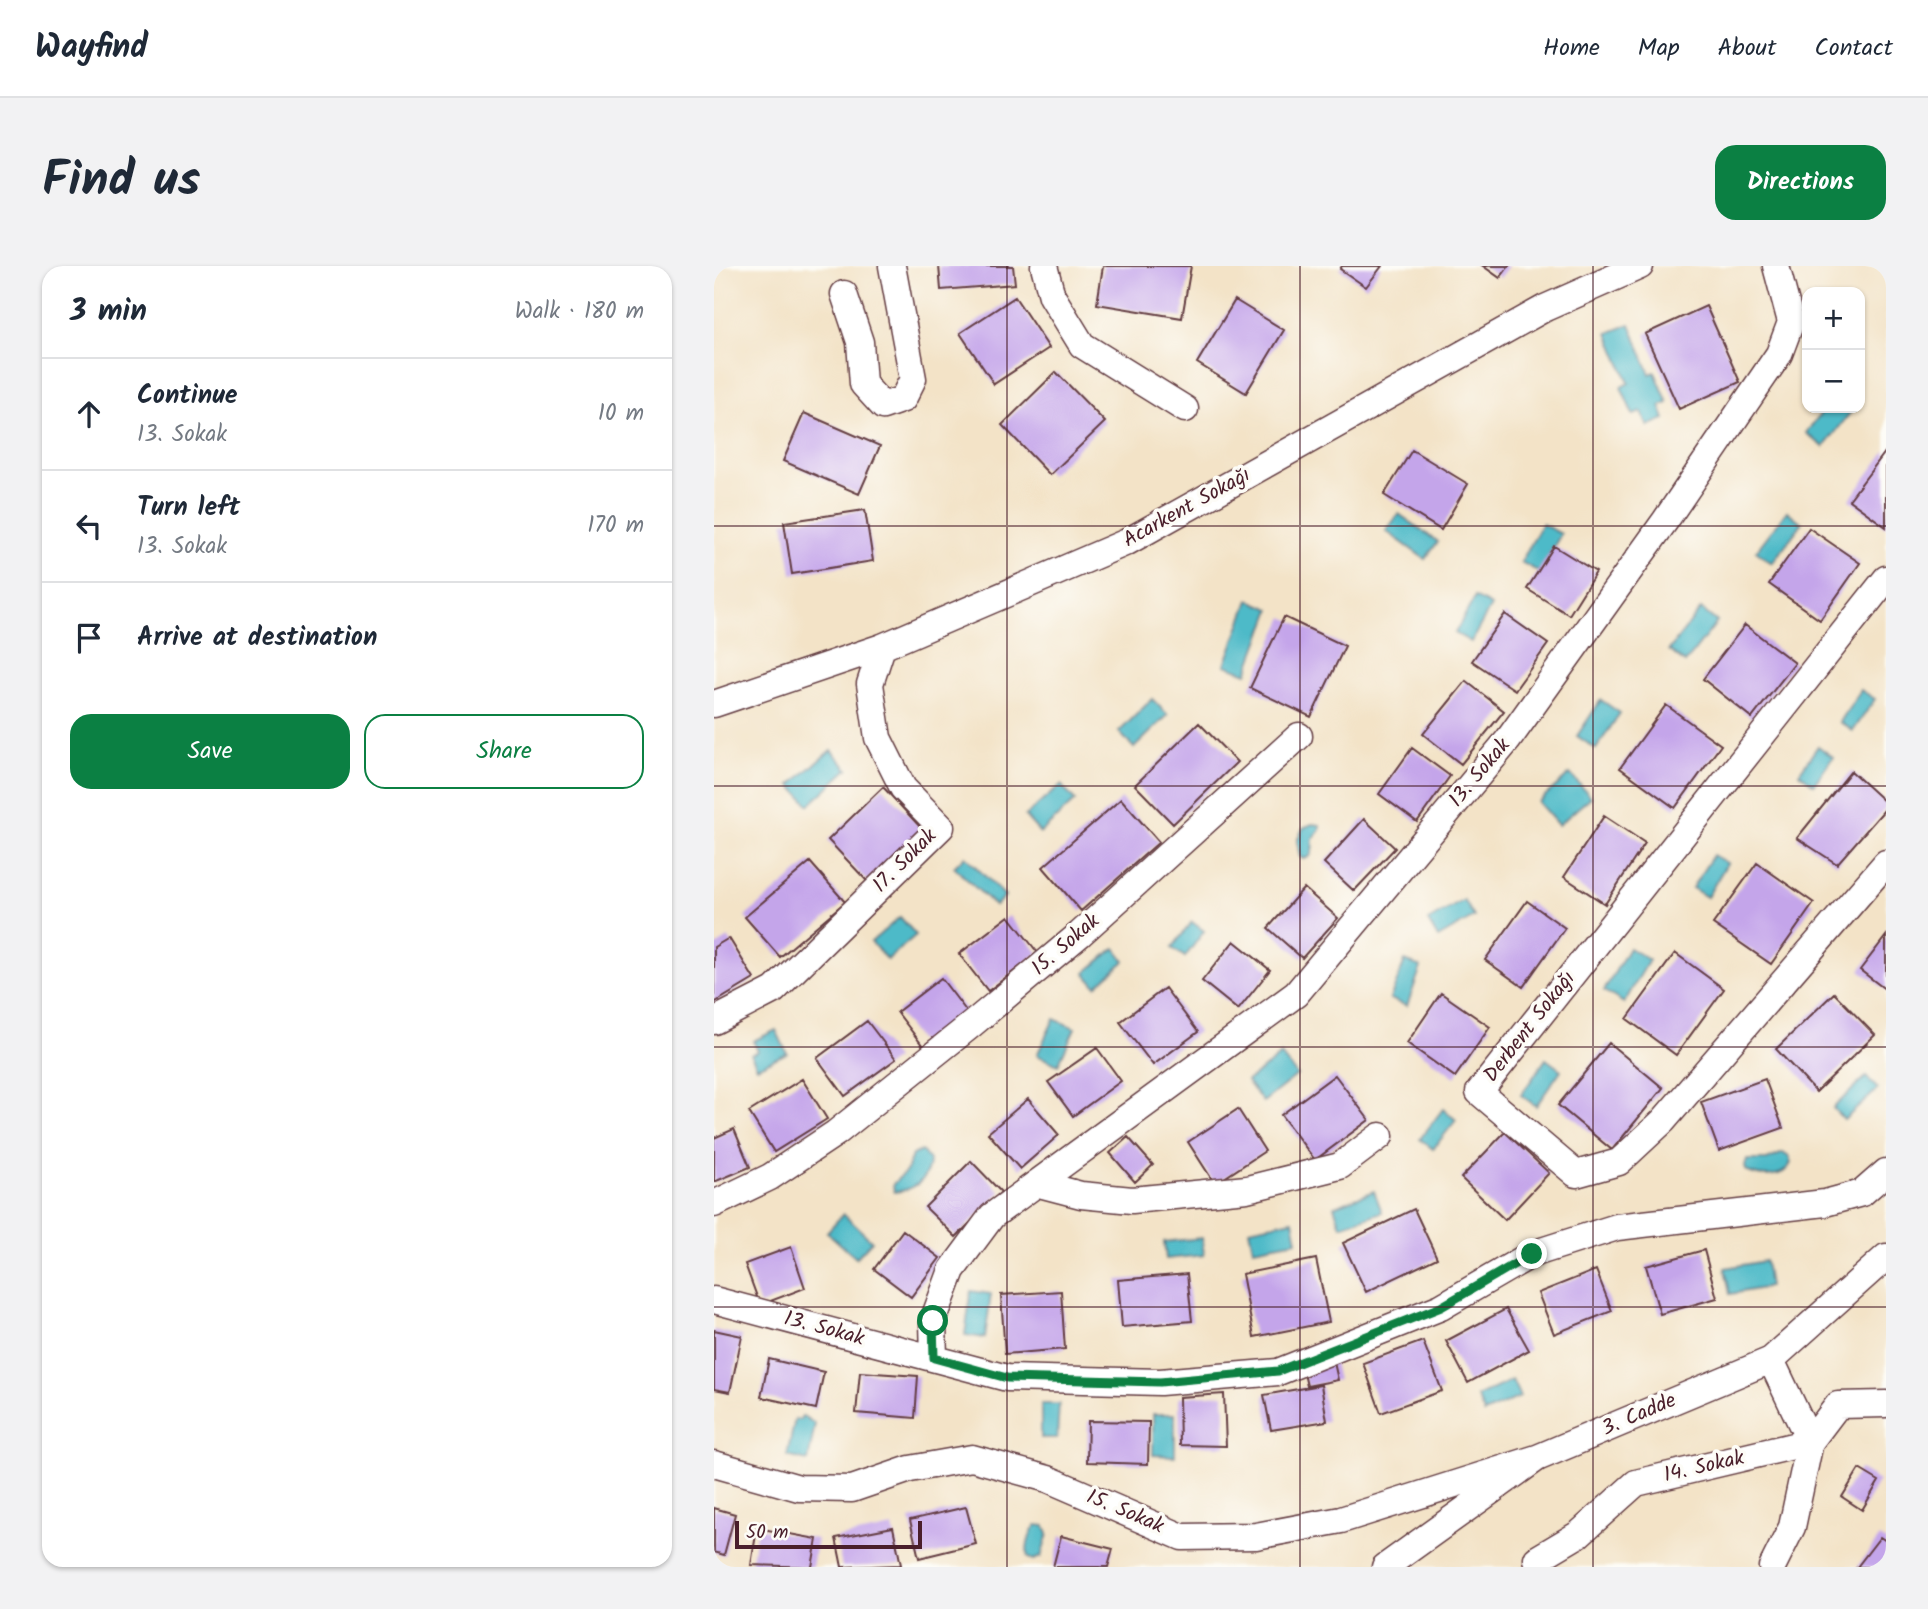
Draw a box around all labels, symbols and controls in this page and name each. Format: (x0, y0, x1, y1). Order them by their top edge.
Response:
text: Wayfind (35, 22, 148, 75)
text: Home (1543, 29, 1600, 68)
text: Map (1638, 29, 1680, 68)
text: About (1718, 29, 1776, 68)
text: Contact (1814, 29, 1893, 68)
text: Find us (42, 143, 200, 221)
button: Directions (1715, 145, 1886, 220)
map controls (1802, 287, 1865, 413)
button: + (1802, 287, 1865, 350)
text: 3 min (70, 288, 147, 336)
text: Walk · 180 m (515, 294, 644, 330)
button: − (1802, 350, 1865, 413)
text: Continue (137, 375, 238, 417)
icon: ahead (70, 395, 108, 433)
text: 10 m (598, 396, 644, 432)
text: 13. Sokak (137, 417, 227, 453)
street label: Acarkent Sokağı (1117, 459, 1257, 557)
text: Turn left (137, 487, 240, 529)
icon: left (70, 507, 108, 545)
text: 170 m (587, 508, 644, 544)
text: 13. Sokak (137, 529, 227, 565)
text: Arrive at destination (137, 617, 377, 659)
icon: arrive (70, 619, 108, 657)
button: Save (70, 714, 350, 789)
button: Share (364, 714, 644, 789)
street label: 13. Sokak (1441, 731, 1519, 815)
street label: 17. Sokak (865, 821, 945, 901)
street label: 15. Sokak (1024, 906, 1108, 984)
street label: Derbent Sokağı (1476, 964, 1584, 1090)
route end (1516, 1238, 1547, 1269)
street label: 13. Sokak (780, 1302, 868, 1356)
route start (917, 1305, 948, 1336)
street label: 3. Cadde (1597, 1384, 1682, 1445)
street label: 14. Sokak (1660, 1442, 1748, 1492)
street label: 15. Sokak (1081, 1481, 1169, 1543)
scale bar (735, 1518, 922, 1550)
text: 50 m (746, 1518, 788, 1548)

